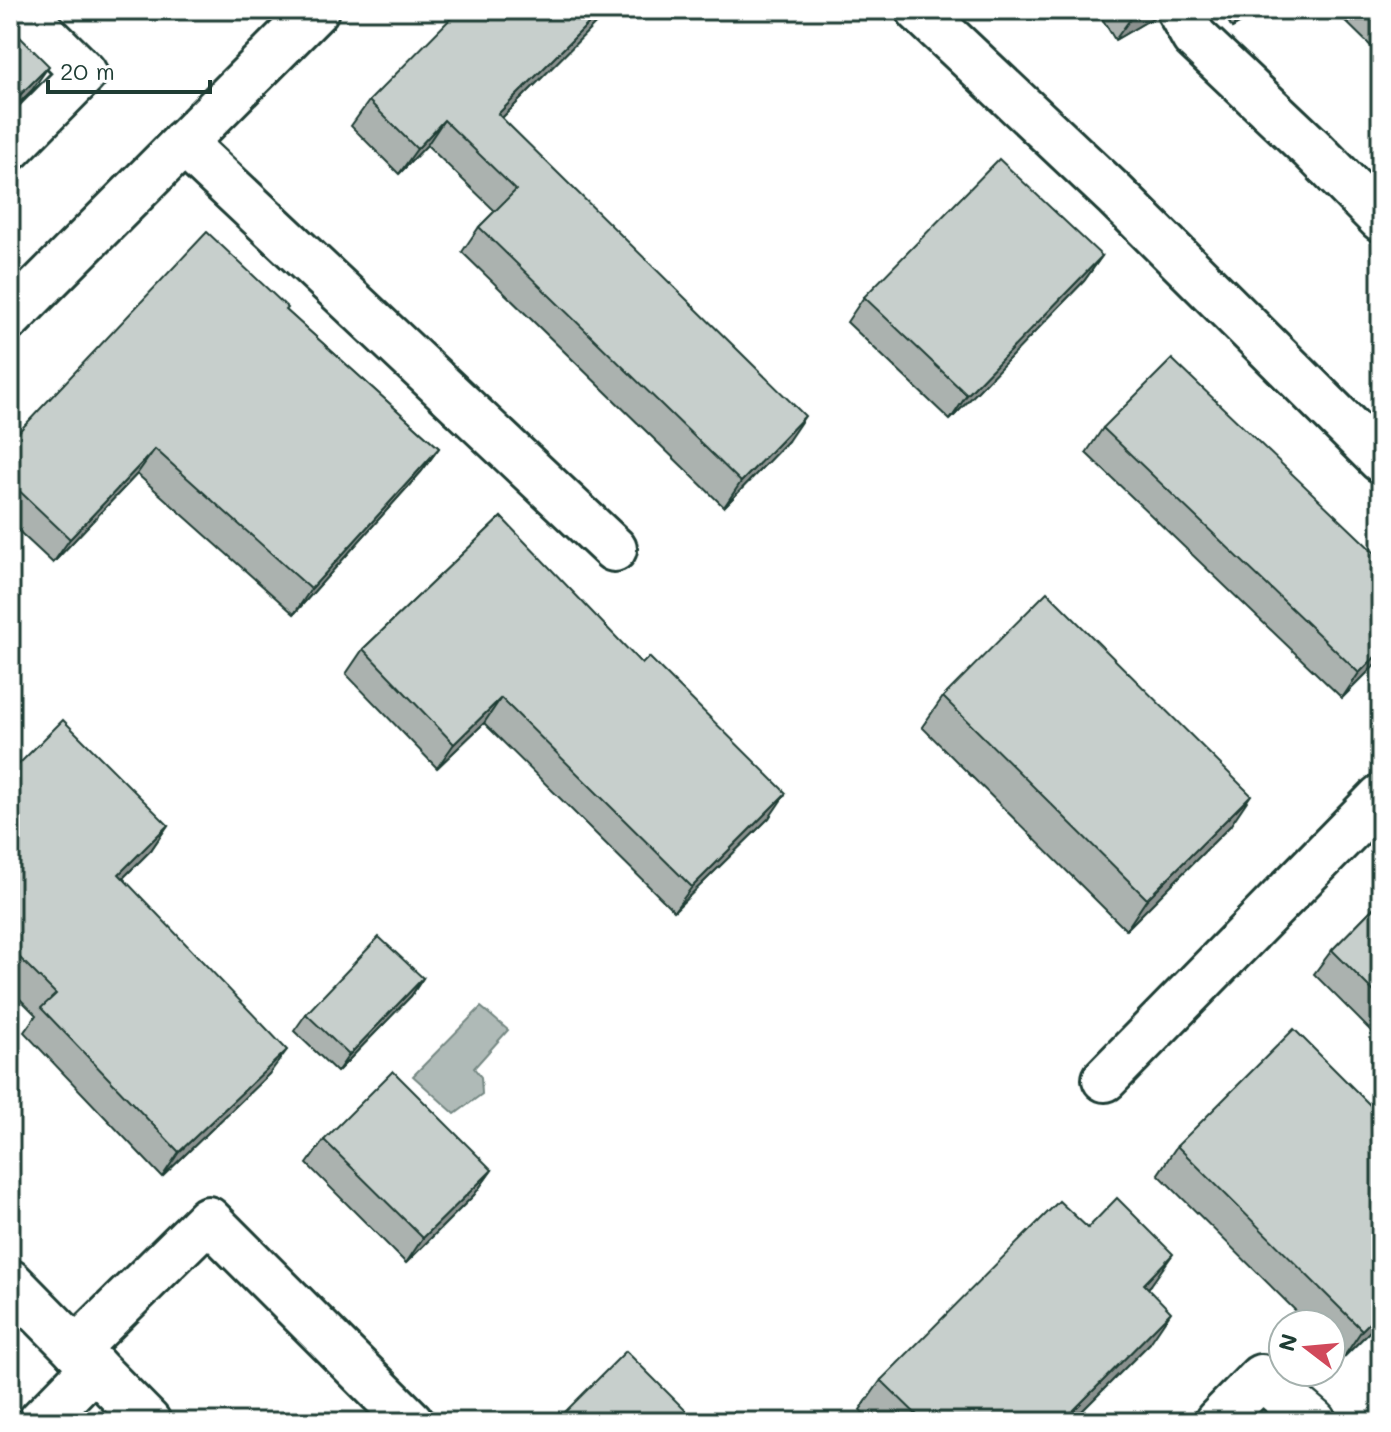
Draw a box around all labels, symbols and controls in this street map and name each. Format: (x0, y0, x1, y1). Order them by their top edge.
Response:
scale bar (48, 44, 210, 94)
text: 20 m (60, 55, 115, 86)
north arrow (1267, 1308, 1347, 1388)
text: N (1271, 1330, 1304, 1354)

